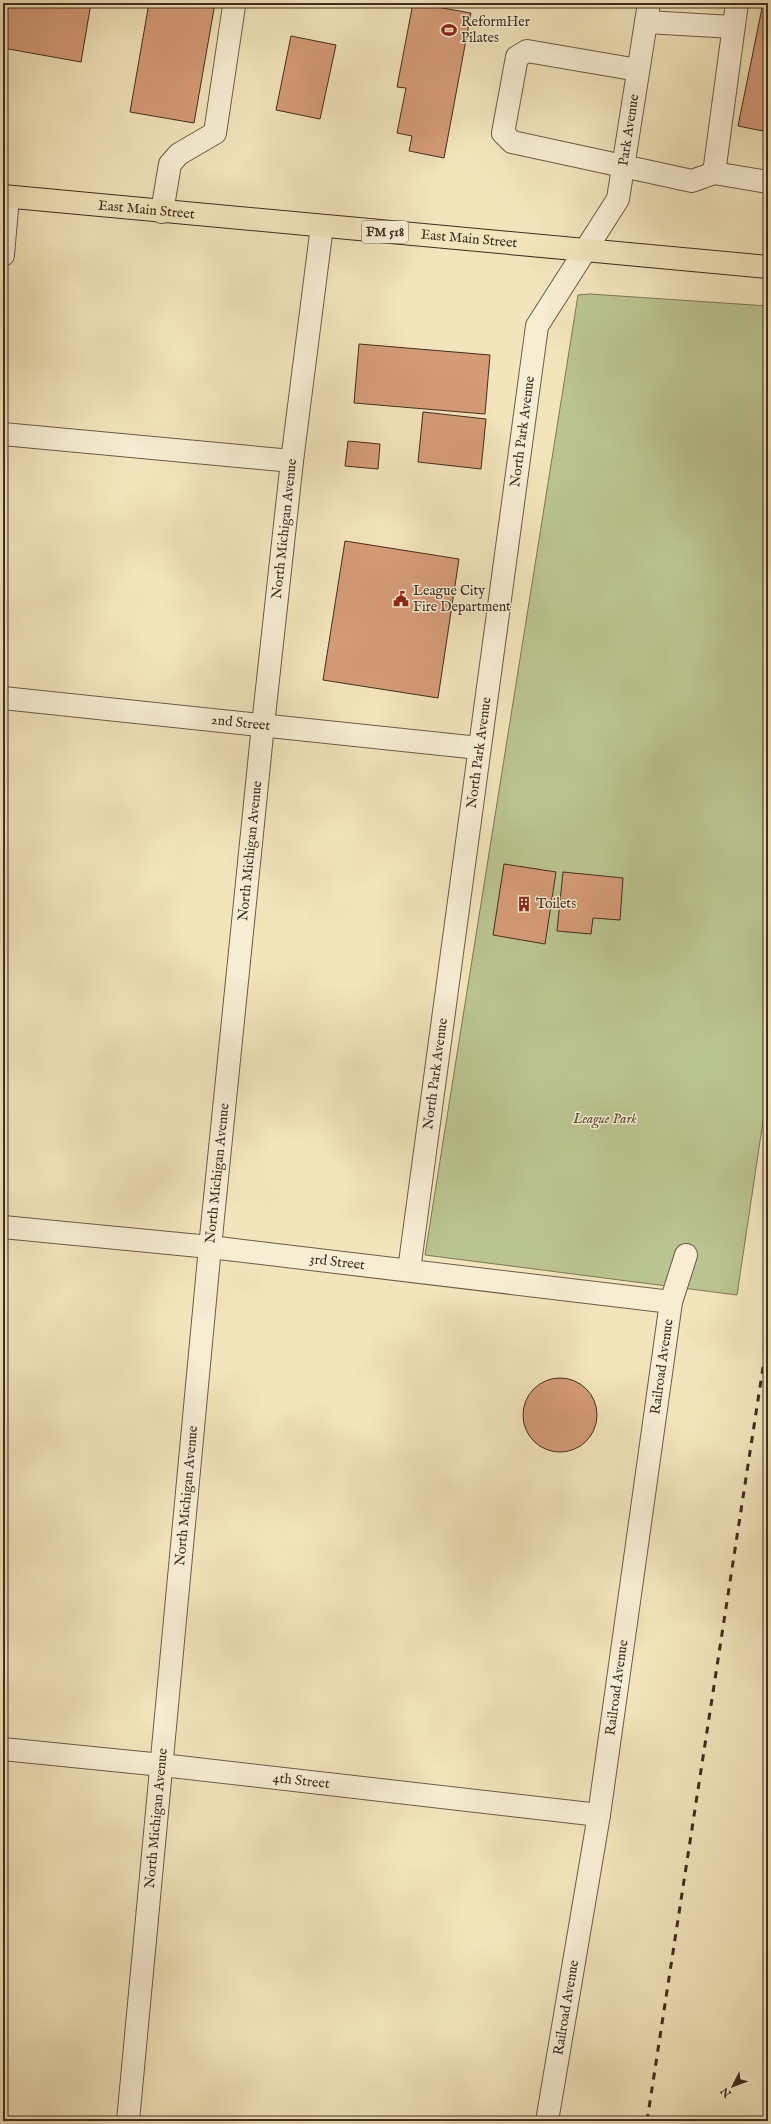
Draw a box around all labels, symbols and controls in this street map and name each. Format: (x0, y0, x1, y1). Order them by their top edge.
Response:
place label: ReformHer Pilates (461, 13, 530, 47)
sports icon: ReformHer Pilates (440, 21, 458, 39)
street label: Park Avenue (614, 92, 644, 167)
street label: East Main Street (97, 196, 196, 223)
road number: FM 518 (362, 221, 408, 243)
street label: East Main Street (420, 226, 518, 252)
street label: North Park Avenue (506, 374, 539, 489)
street label: North Michigan Avenue (268, 457, 301, 600)
place label: League City Fire Department (413, 582, 511, 616)
public building icon: League City Fire Department (392, 590, 410, 608)
street label: North Park Avenue (463, 695, 496, 810)
street label: 2nd Street (210, 711, 271, 735)
street label: North Michigan Avenue (234, 779, 266, 922)
building icon: Toilets (515, 895, 533, 913)
place label: Toilets (536, 895, 576, 913)
street label: North Park Avenue (419, 1016, 452, 1131)
street label: North Michigan Avenue (201, 1102, 234, 1244)
park label: League Park (572, 1110, 637, 1129)
street label: 3rd Street (308, 1250, 366, 1274)
street label: Railroad Avenue (646, 1317, 678, 1416)
street label: North Michigan Avenue (171, 1424, 202, 1567)
street label: Railroad Avenue (601, 1638, 633, 1737)
street label: North Michigan Avenue (141, 1747, 172, 1889)
street label: 4th Street (272, 1769, 331, 1793)
street label: Railroad Avenue (549, 1958, 583, 2057)
north arrow (713, 2066, 753, 2106)
text: N (718, 2083, 735, 2101)

